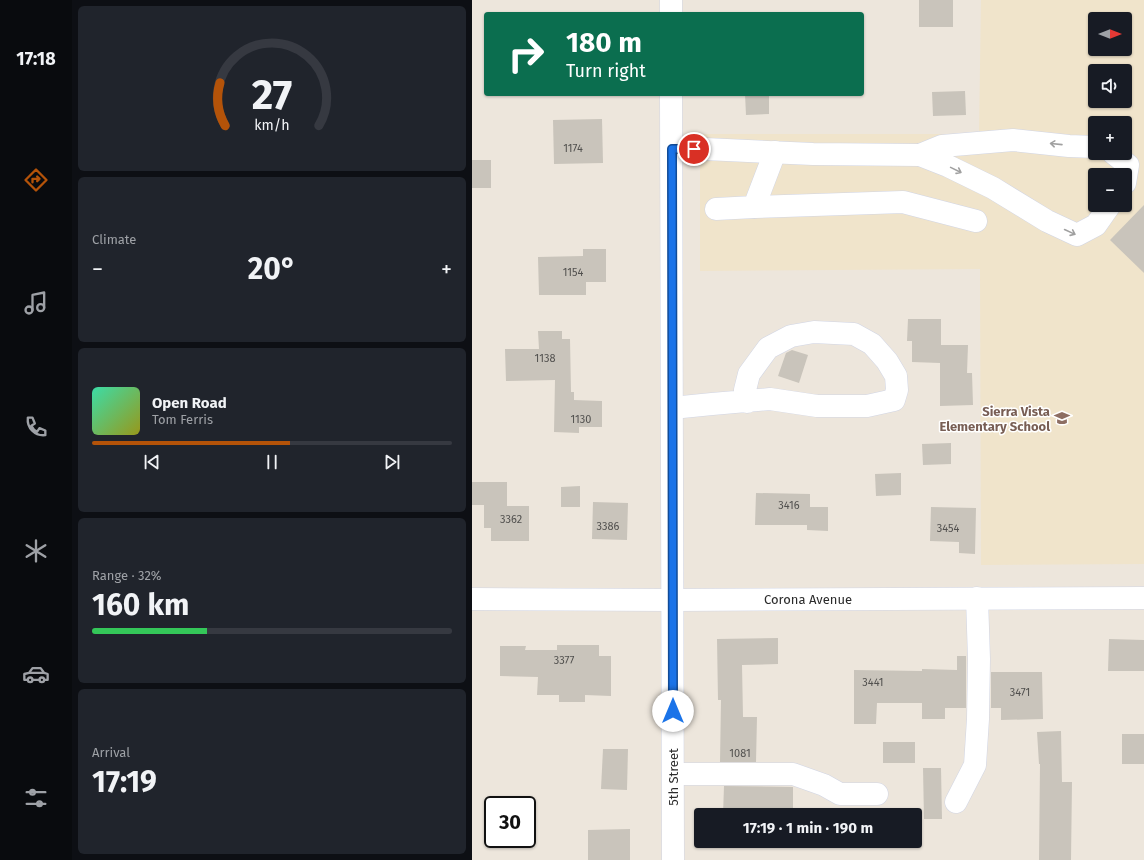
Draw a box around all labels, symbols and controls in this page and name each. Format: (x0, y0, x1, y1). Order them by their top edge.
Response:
north arrow (1088, 12, 1132, 56)
map controls (1088, 12, 1132, 212)
text: 180 m (566, 26, 642, 59)
icon: right (500, 28, 552, 80)
text: 17:18 (16, 48, 56, 70)
text: Turn right (566, 60, 646, 82)
button: sound (1088, 64, 1132, 108)
text: 27 (252, 70, 292, 120)
button: + (1088, 116, 1132, 160)
text: km/h (254, 117, 290, 134)
pin (677, 132, 711, 166)
icon: arrive (683, 138, 705, 160)
one-way arrow (1050, 141, 1063, 148)
house number: 1174 (563, 142, 583, 155)
icon: directions (22, 166, 50, 194)
one-way arrow (950, 167, 962, 174)
button: − (1088, 168, 1132, 212)
one-way arrow (1064, 229, 1076, 236)
text: Climate (92, 232, 136, 247)
text: 20° (248, 251, 296, 287)
text: − (92, 256, 103, 283)
text: + (441, 256, 452, 283)
house number: 1154 (563, 266, 584, 279)
icon: music (22, 289, 50, 317)
house number: 1138 (535, 352, 555, 365)
text: Open Road (152, 394, 227, 412)
place label: Sierra Vista Elementary School (939, 404, 1050, 434)
school or university icon: Sierra Vista Elementary School (1053, 409, 1071, 427)
text: Tom Ferris (152, 412, 213, 427)
icon: phone (22, 413, 50, 441)
house number: 1130 (571, 413, 592, 426)
icon: previous (141, 451, 163, 473)
icon: pause (261, 451, 283, 473)
icon: next (381, 451, 403, 473)
house number: 3416 (778, 499, 800, 512)
house number: 3362 (500, 513, 522, 526)
house number: 3386 (597, 520, 620, 533)
house number: 3454 (937, 522, 959, 535)
icon: climate (22, 537, 50, 565)
text: Range · 32% (92, 568, 162, 583)
text: 160 km (92, 587, 189, 623)
street label: Corona Avenue (764, 592, 852, 607)
house number: 3377 (554, 654, 574, 667)
icon: car (22, 660, 50, 688)
house number: 3441 (862, 676, 884, 689)
house number: 3471 (1010, 686, 1030, 699)
position arrow (652, 690, 694, 732)
text: Arrival (92, 745, 130, 760)
house number: 1081 (729, 747, 751, 760)
street label: 5th Street (666, 748, 681, 806)
text: 17:19 (92, 764, 157, 800)
icon: filters (22, 784, 50, 812)
speed limit sign: 30 (484, 796, 536, 848)
text: 17:19 · 1 min · 190 m (743, 819, 873, 837)

